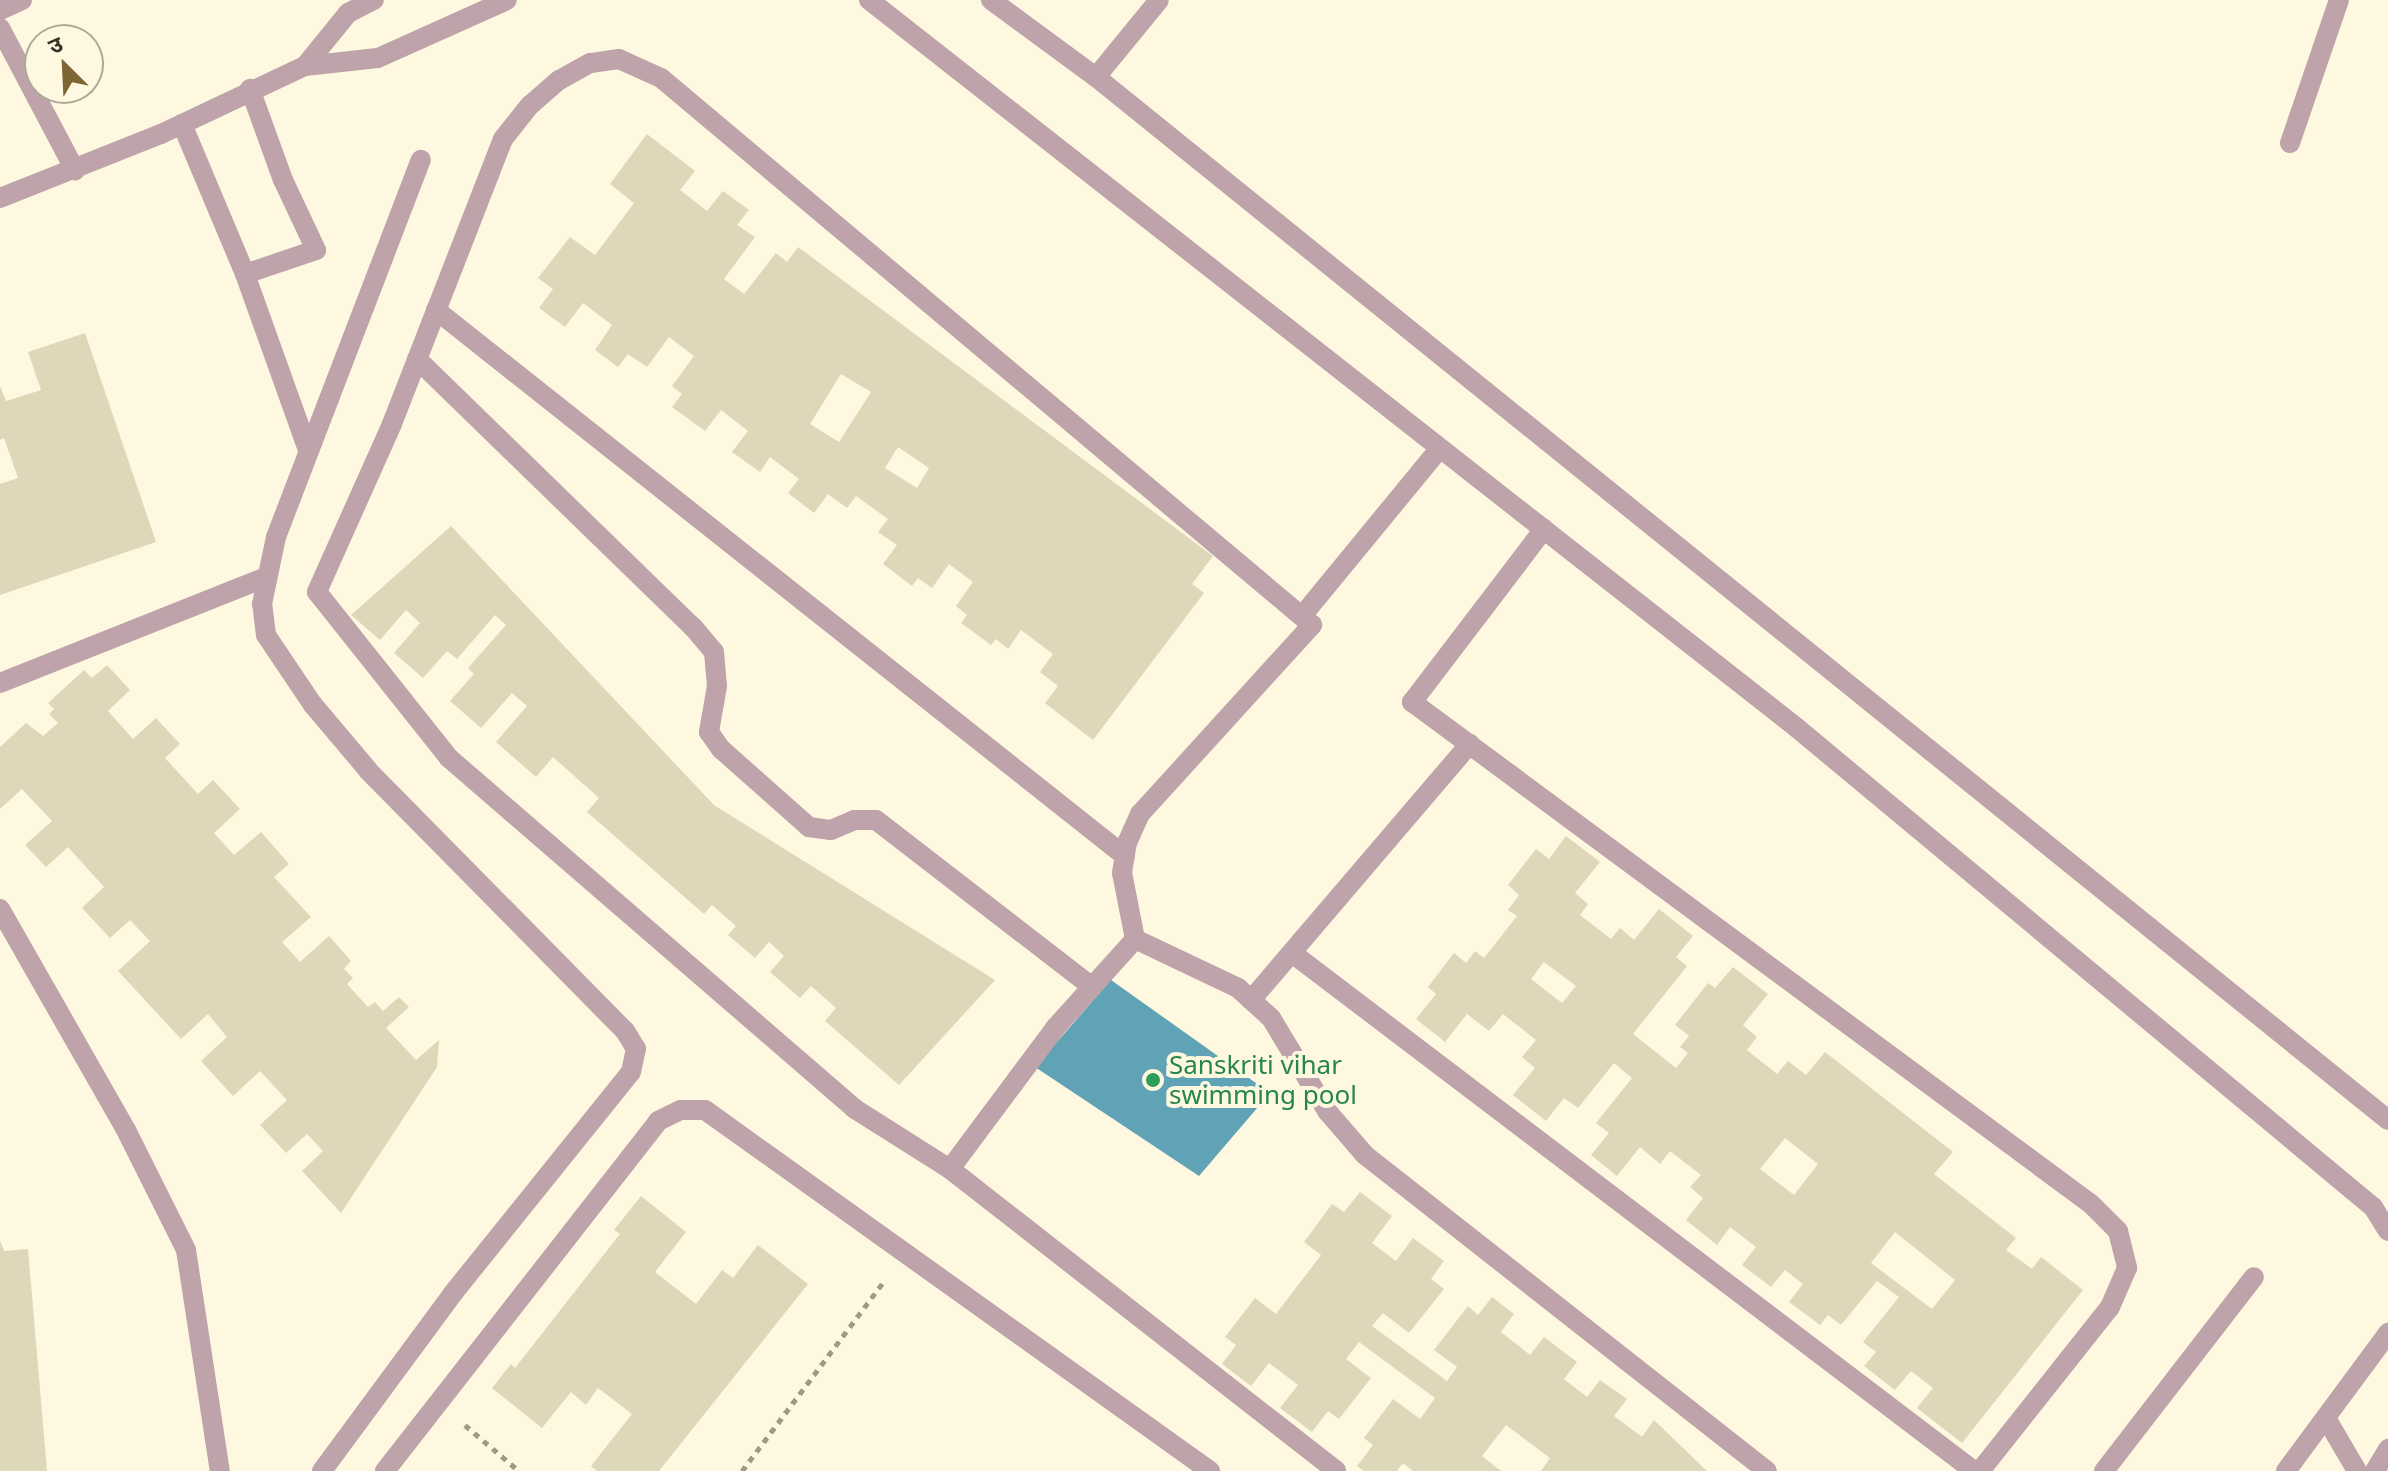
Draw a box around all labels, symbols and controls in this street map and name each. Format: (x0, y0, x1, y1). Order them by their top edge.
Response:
north arrow (24, 24, 104, 104)
text: उ (43, 28, 67, 60)
place label: Sanskriti vihar swimming pool (1169, 1049, 1357, 1110)
marker: Sanskriti vihar swimming pool (1144, 1071, 1162, 1089)

